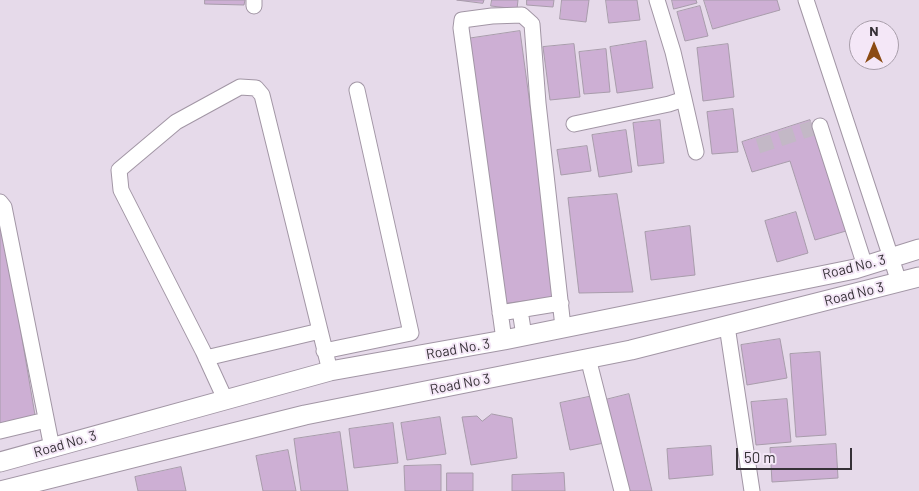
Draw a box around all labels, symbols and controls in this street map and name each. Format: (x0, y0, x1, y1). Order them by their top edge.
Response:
north arrow (849, 20, 899, 70)
text: N (869, 22, 879, 39)
street label: Road No. 3 (821, 251, 887, 283)
street label: Road No 3 (822, 278, 886, 310)
street label: Road No. 3 (425, 335, 491, 363)
street label: Road No 3 (429, 370, 491, 398)
street label: Road No. 3 (32, 427, 98, 461)
scale bar (739, 438, 855, 470)
text: 50 m (744, 448, 776, 466)

